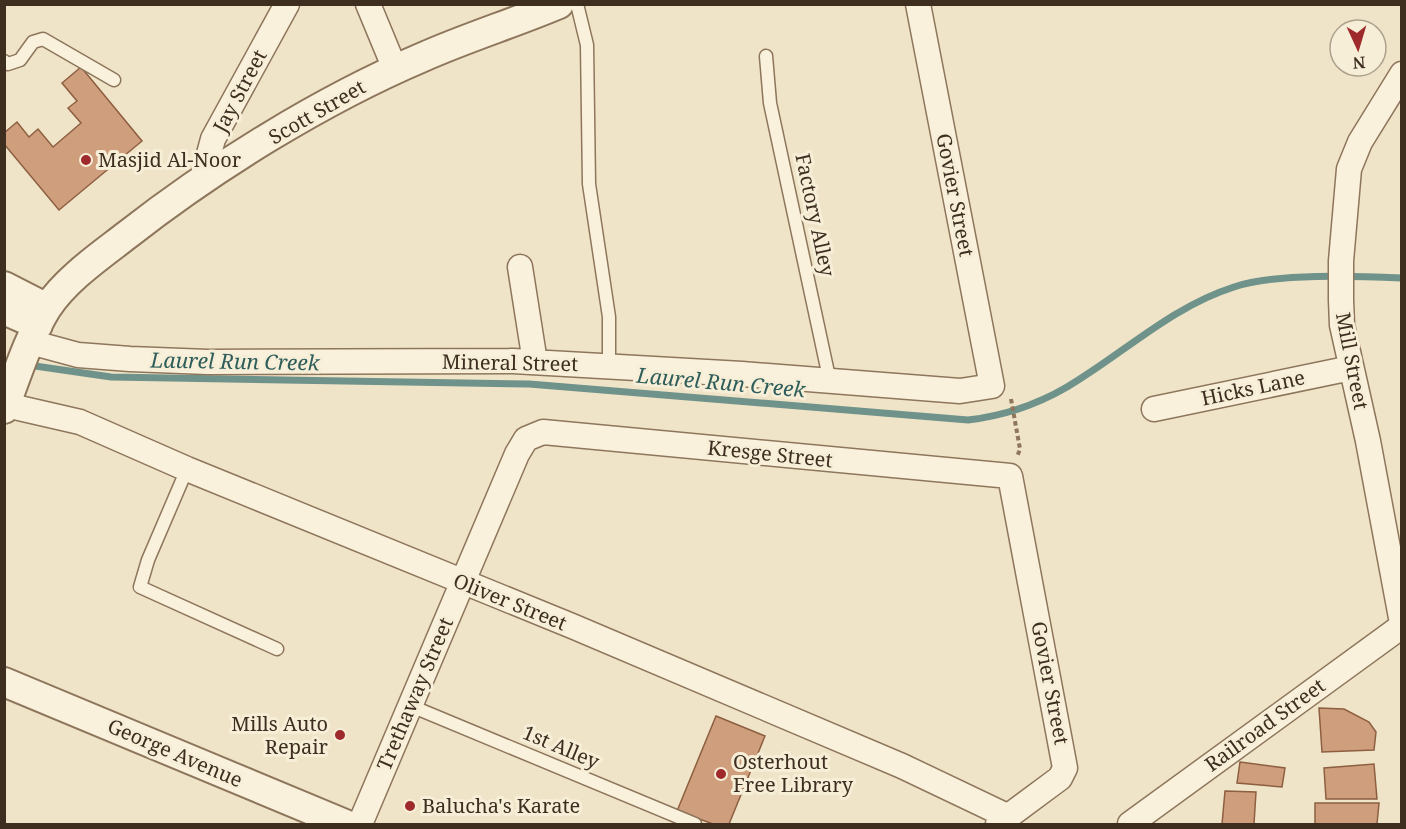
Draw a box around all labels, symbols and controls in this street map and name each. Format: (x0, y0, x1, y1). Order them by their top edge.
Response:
north arrow (1328, 18, 1388, 78)
street label: Jay Street (206, 45, 273, 138)
text: N (1352, 52, 1366, 74)
street label: Scott Street (264, 73, 370, 150)
street label: Govier Street (930, 131, 981, 259)
place label: Masjid Al-Noor (98, 146, 242, 173)
street label: Factory Alley (789, 151, 842, 280)
marker: Masjid Al-Noor (79, 153, 93, 167)
street label: Mill Street (1330, 310, 1375, 412)
water label: Laurel Run Creek (149, 346, 321, 376)
street label: Mineral Street (442, 348, 578, 377)
water label: Laurel Run Creek (635, 361, 808, 403)
street label: Hicks Lane (1199, 363, 1307, 412)
street label: Kresge Street (706, 434, 834, 473)
street label: Oliver Street (449, 567, 571, 637)
street label: Trethaway Street (370, 613, 459, 774)
street label: Govier Street (1025, 619, 1076, 747)
street label: Railroad Street (1199, 672, 1330, 777)
place label: Mills Auto Repair (231, 710, 329, 760)
street label: George Avenue (104, 712, 247, 793)
street label: 1st Alley (519, 718, 604, 775)
marker: Mills Auto Repair (333, 728, 347, 742)
place label: Osterhout Free Library (733, 748, 854, 798)
marker: Osterhout Free Library (714, 767, 728, 781)
place label: Balucha's Karate (422, 792, 580, 819)
marker: Balucha's Karate (403, 799, 417, 813)

